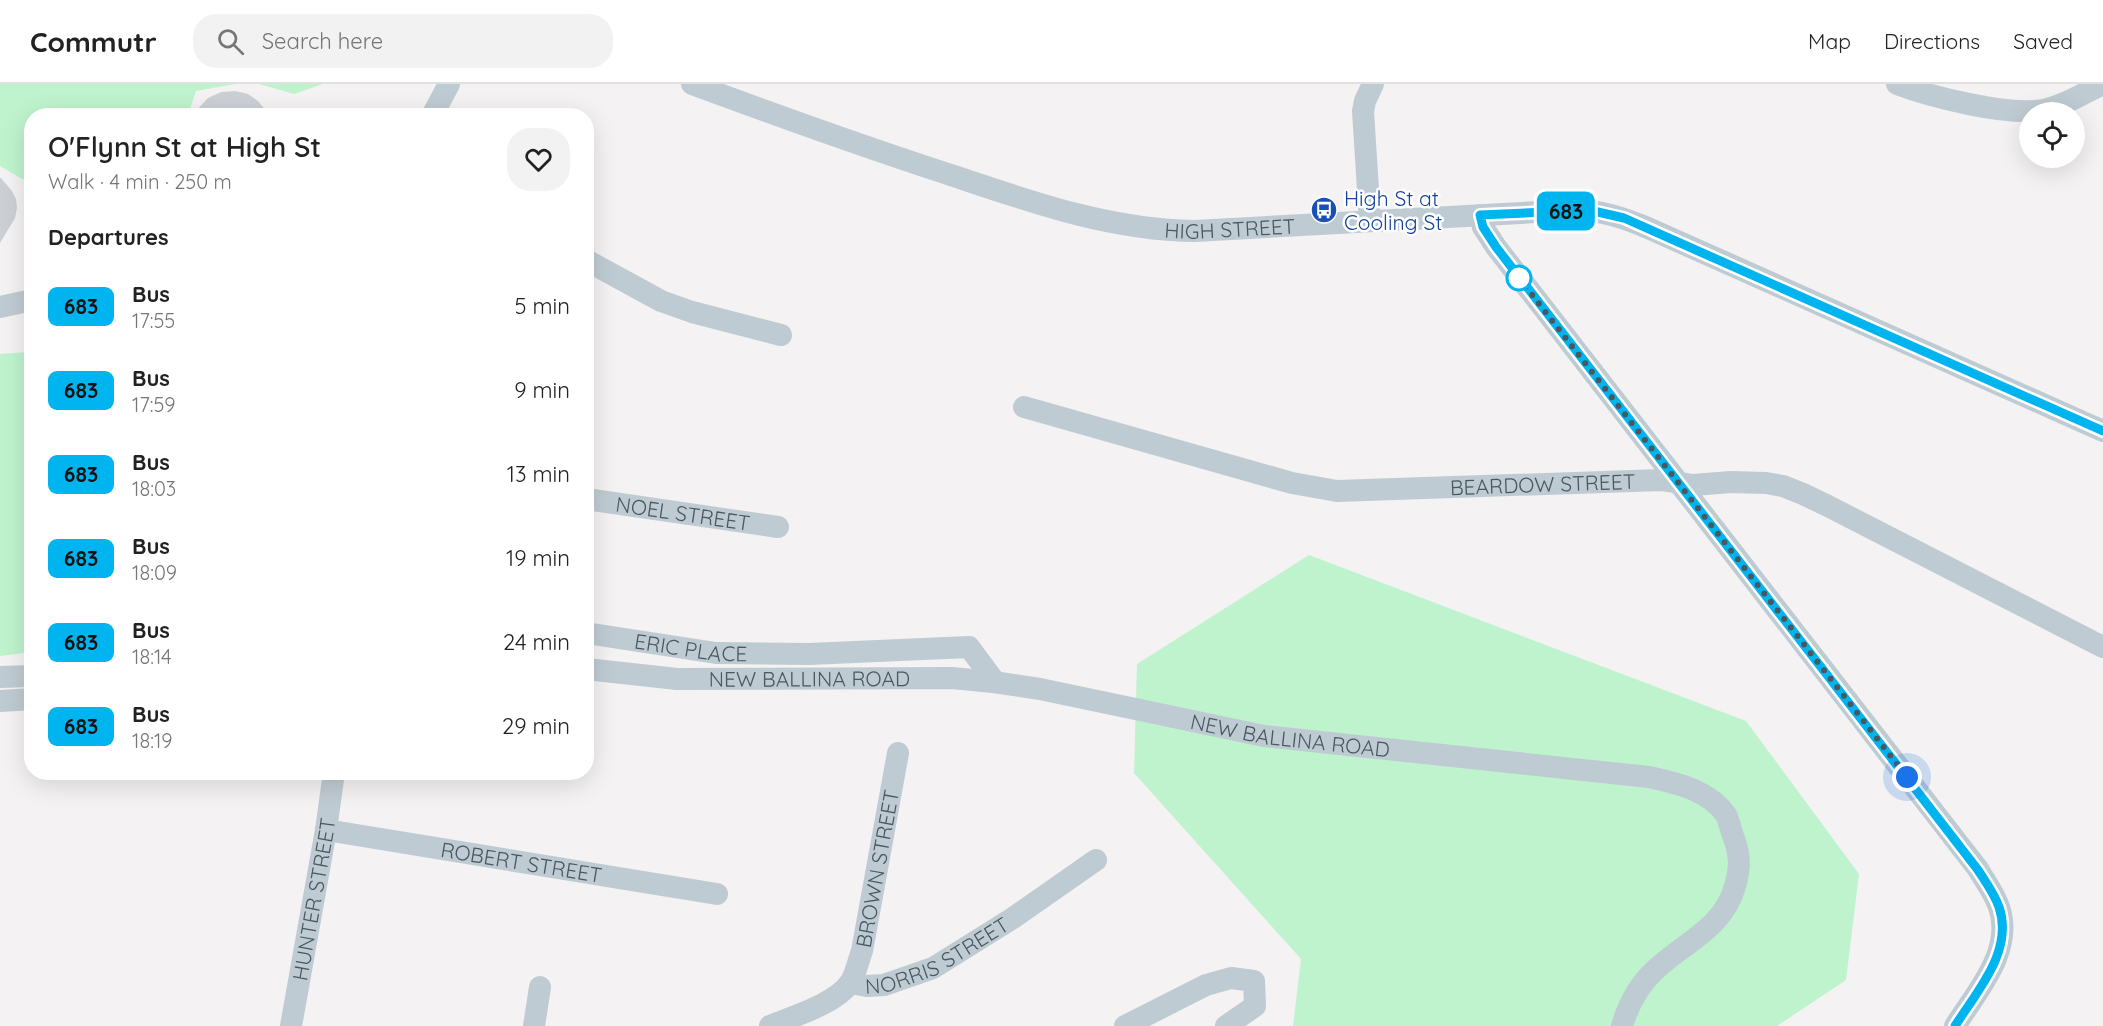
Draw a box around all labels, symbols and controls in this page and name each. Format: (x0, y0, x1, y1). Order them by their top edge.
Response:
search box (193, 14, 613, 68)
text: Commutr (30, 24, 157, 59)
icon: search (214, 25, 247, 58)
text: Search here (262, 27, 383, 55)
text: Map (1808, 28, 1851, 54)
text: Directions (1884, 28, 1980, 54)
text: Saved (2013, 28, 2073, 54)
map controls (2019, 102, 2085, 168)
button: locate (2019, 102, 2085, 168)
button: heart (507, 128, 570, 191)
text: O'Flynn St at High St (48, 129, 321, 164)
text: Walk · 4 min · 250 m (48, 169, 232, 194)
place label: High St at Cooling St (1344, 185, 1442, 235)
line badge: 683 (1532, 192, 1600, 230)
bus stop icon: High St at Cooling St (1309, 195, 1339, 225)
text: 683 (1549, 198, 1583, 224)
street label: HIGH STREET (1164, 212, 1296, 244)
text: Departures (48, 223, 169, 251)
unlabelled marker (1506, 265, 1532, 291)
text: Bus (132, 280, 170, 308)
text: 5 min (515, 292, 570, 320)
text: 683 (64, 293, 98, 319)
text: 17:55 (132, 308, 175, 333)
text: Bus (132, 364, 170, 392)
text: 9 min (514, 376, 570, 404)
text: 683 (64, 377, 98, 403)
text: 17:59 (132, 392, 175, 417)
text: Bus (132, 448, 170, 476)
text: 13 min (507, 460, 570, 488)
text: 683 (64, 461, 98, 487)
street label: BEARDOW STREET (1449, 468, 1636, 500)
text: 18:03 (132, 476, 176, 501)
street label: NOEL STREET (614, 491, 752, 536)
text: Bus (132, 532, 170, 560)
text: 19 min (506, 544, 570, 572)
text: 683 (64, 545, 98, 571)
text: 18:09 (132, 560, 177, 585)
text: Bus (132, 616, 170, 644)
text: 24 min (503, 628, 570, 656)
street label: ERIC PLACE (633, 628, 747, 667)
text: 683 (64, 629, 98, 655)
text: 18:14 (132, 644, 172, 669)
street label: NEW BALLINA ROAD (709, 665, 910, 692)
text: Bus (132, 700, 170, 728)
street label: NEW BALLINA ROAD (1188, 708, 1391, 762)
text: 29 min (502, 712, 570, 740)
text: 683 (64, 713, 98, 739)
text: 18:19 (132, 728, 173, 753)
your location (1892, 762, 1922, 792)
street label: BROWN STREET (850, 787, 904, 950)
street label: HUNTER STREET (286, 816, 341, 983)
street label: ROBERT STREET (439, 836, 604, 888)
street label: NORRIS STREET (864, 911, 1013, 999)

